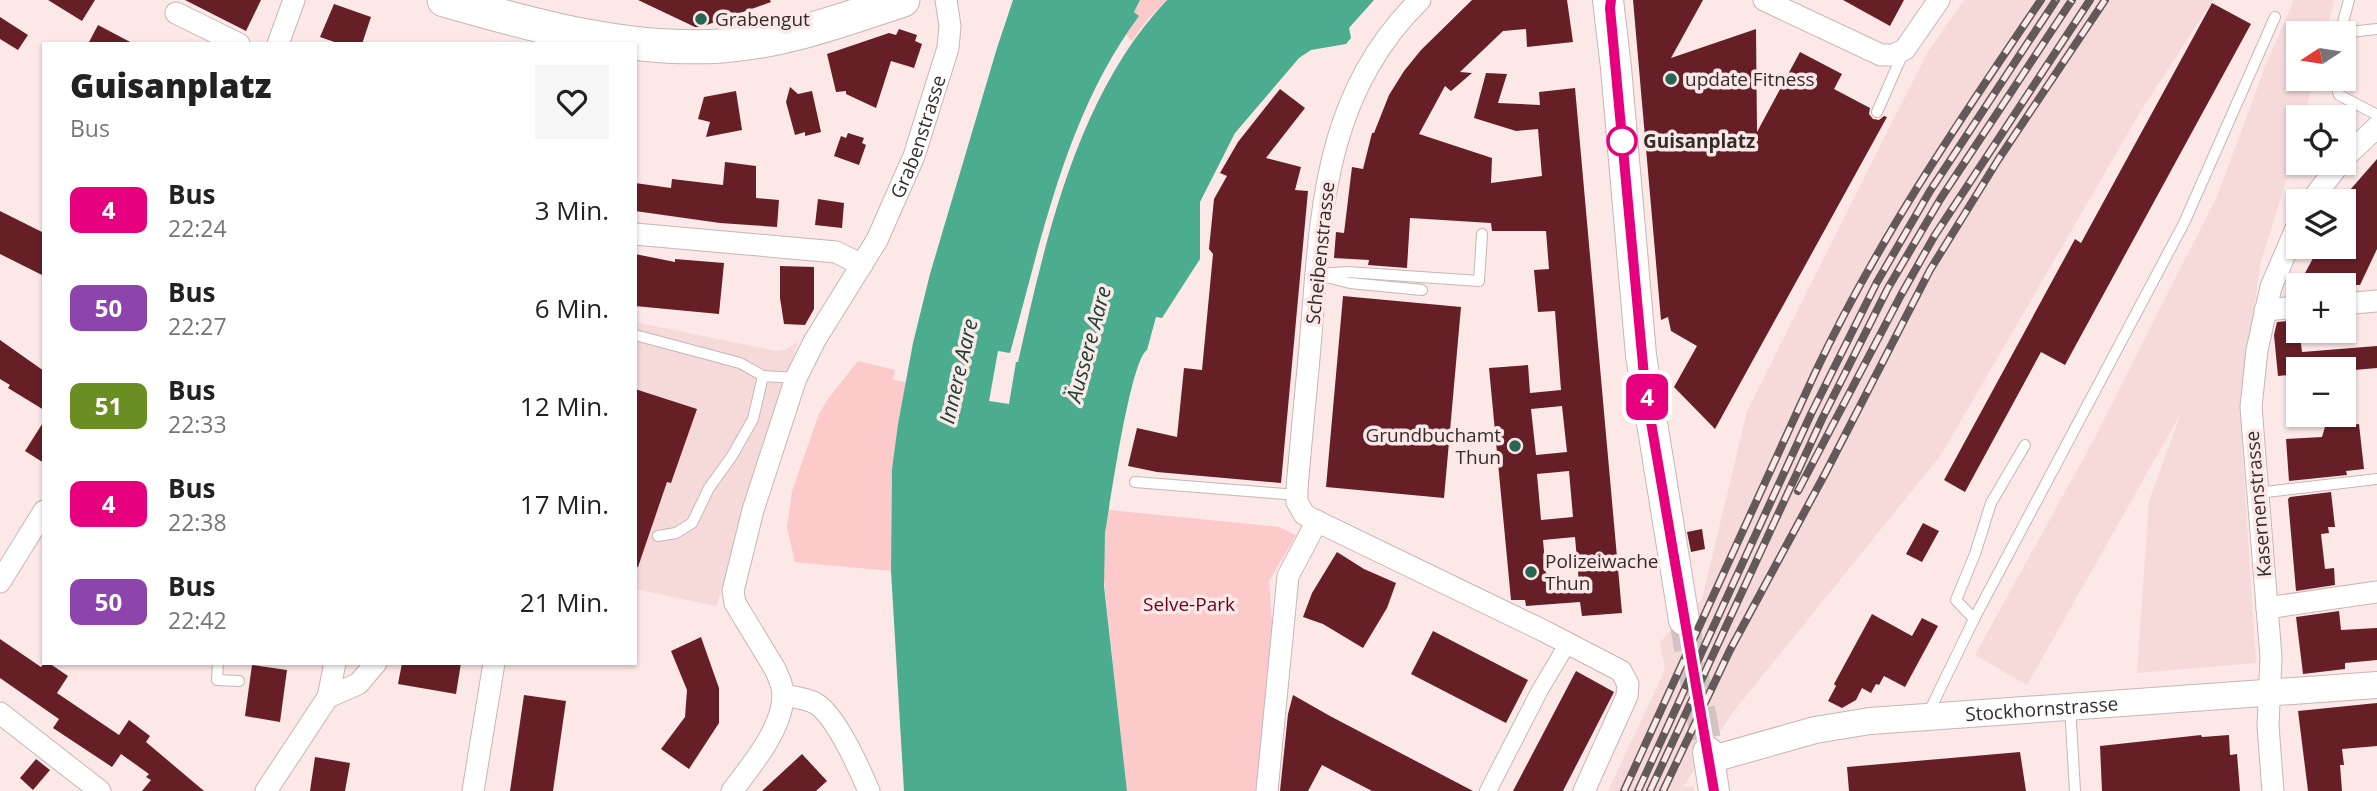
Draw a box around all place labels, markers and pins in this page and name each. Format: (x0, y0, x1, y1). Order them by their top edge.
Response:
place label: Grabengut (715, 6, 810, 32)
marker: Grabengut (693, 11, 709, 27)
place label: update Fitness (1685, 66, 1815, 92)
marker: update Fitness (1663, 71, 1679, 87)
marker: Guisanplatz (1607, 126, 1637, 156)
place label: Guisanplatz (1643, 128, 1755, 154)
place label: Grundbuchamt Thun (1366, 422, 1501, 470)
marker: Grundbuchamt Thun (1507, 438, 1523, 454)
place label: Polizeiwache Thun (1545, 548, 1659, 596)
marker: Polizeiwache Thun (1523, 564, 1539, 580)

